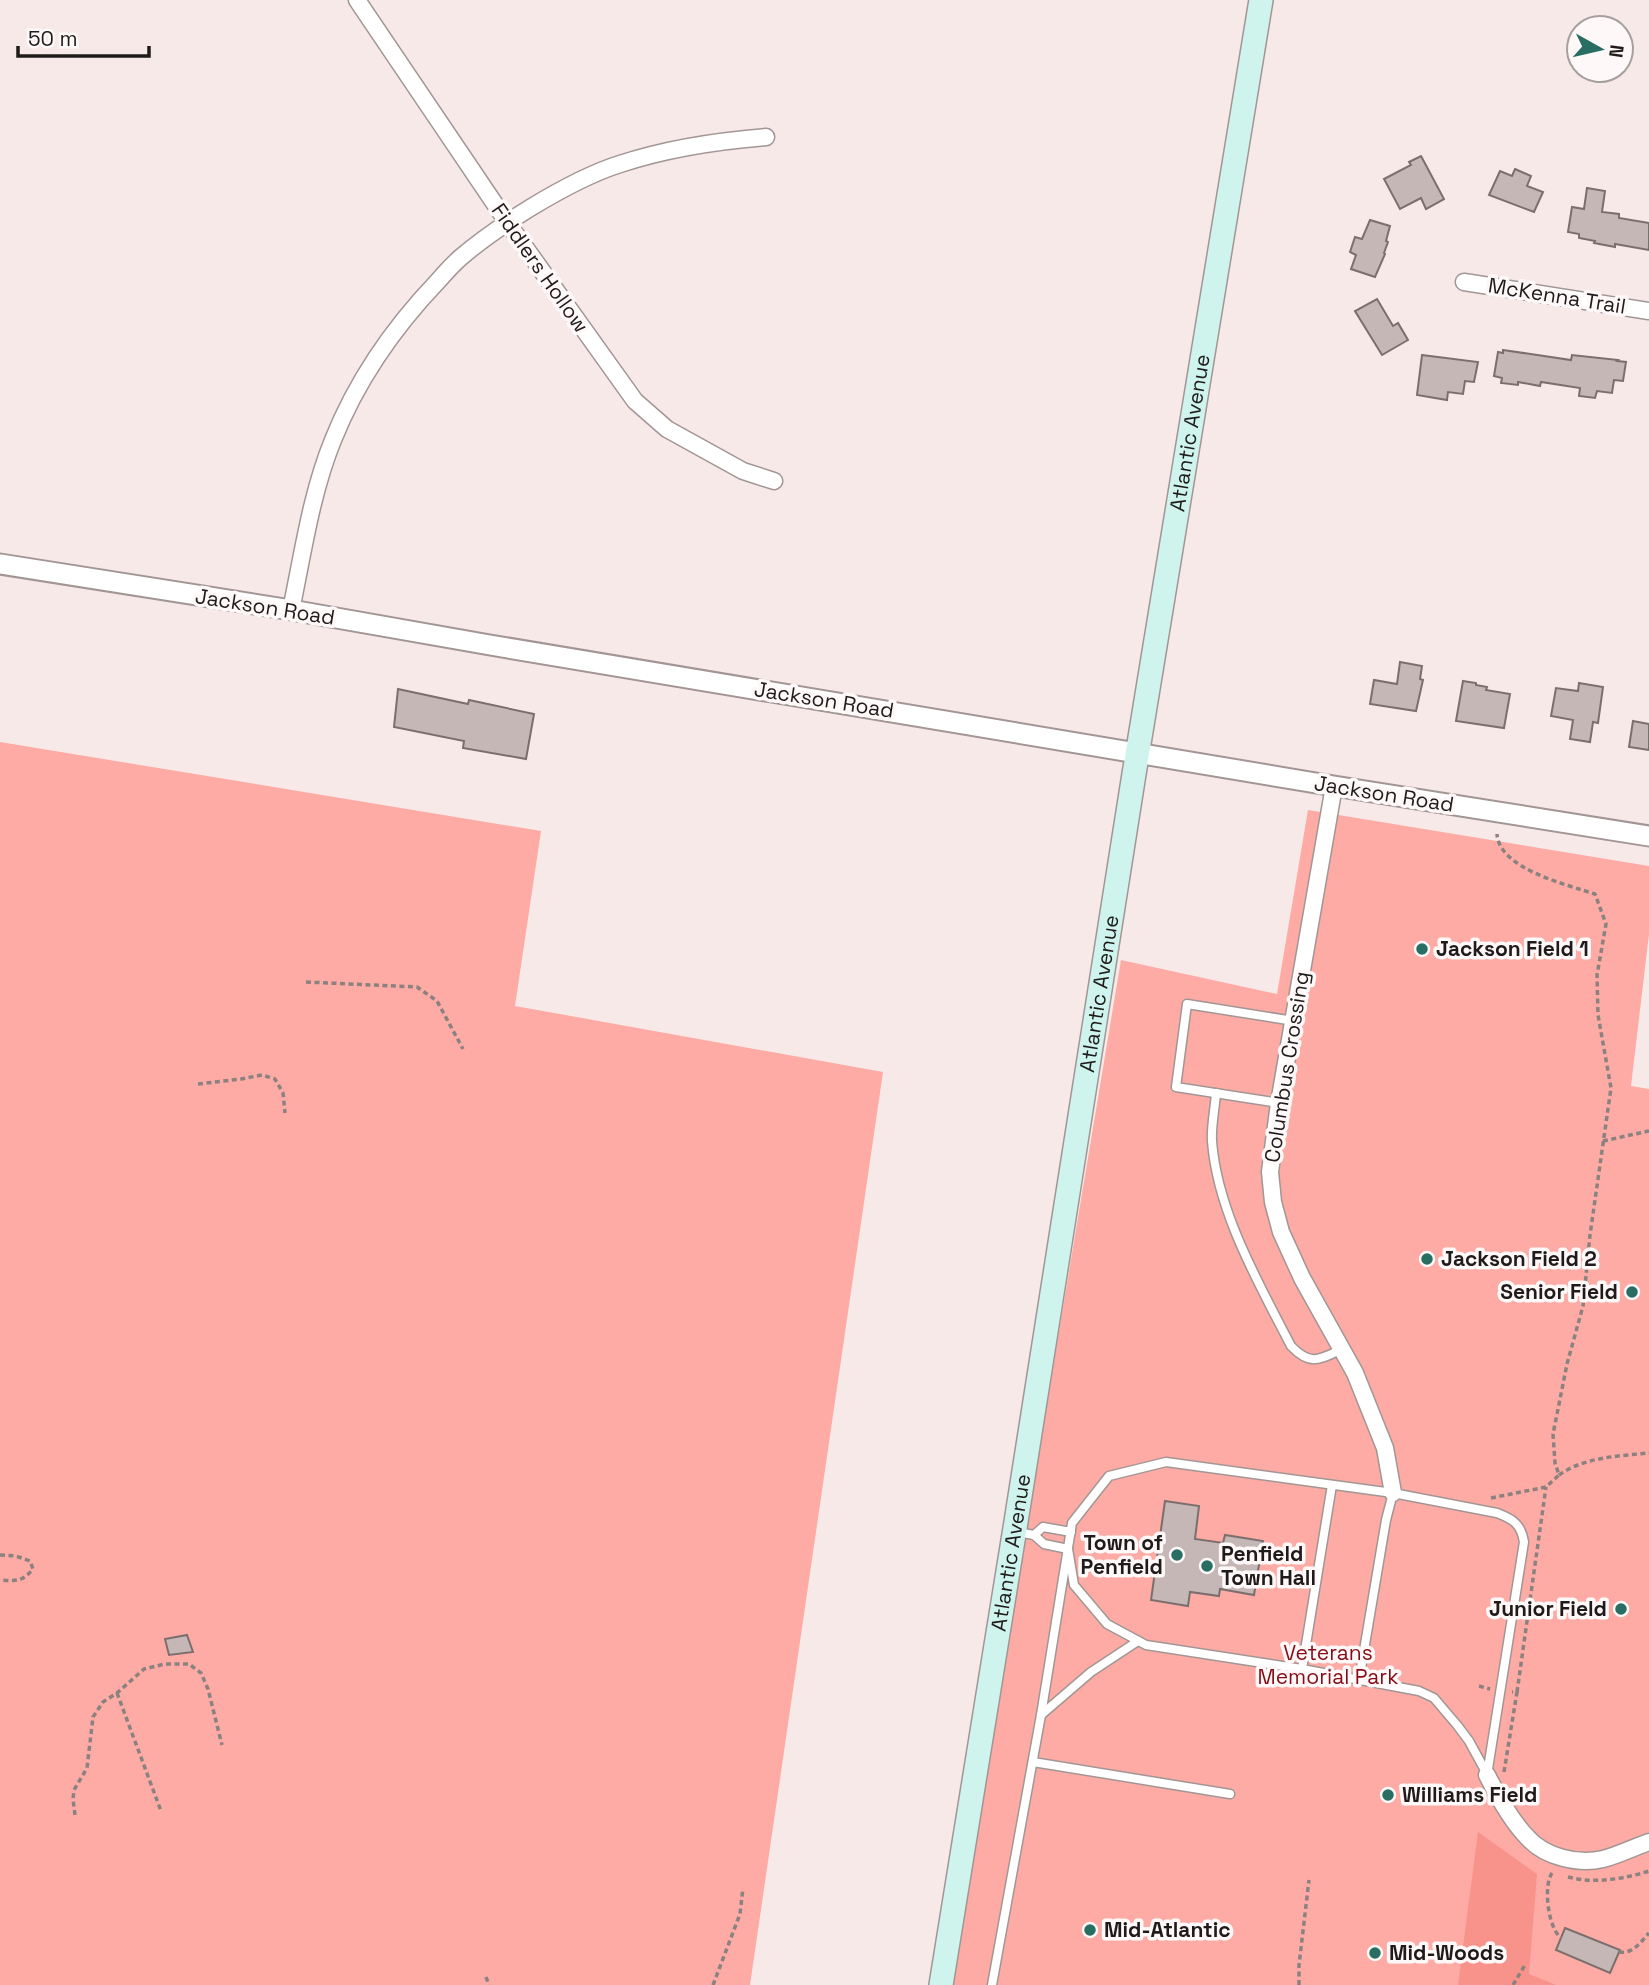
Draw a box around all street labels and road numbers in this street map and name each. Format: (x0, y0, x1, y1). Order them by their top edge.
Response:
street label: Fiddlers Hollow (486, 198, 595, 338)
street label: McKenna Trail (1486, 271, 1628, 320)
street label: Atlantic Avenue (1163, 352, 1216, 513)
street label: Jackson Road (193, 582, 337, 631)
street label: Jackson Road (752, 675, 896, 724)
street label: Jackson Road (1312, 769, 1456, 818)
street label: Atlantic Avenue (1073, 913, 1125, 1074)
street label: Columbus Crossing (1258, 969, 1315, 1164)
street label: Atlantic Avenue (984, 1472, 1036, 1633)

